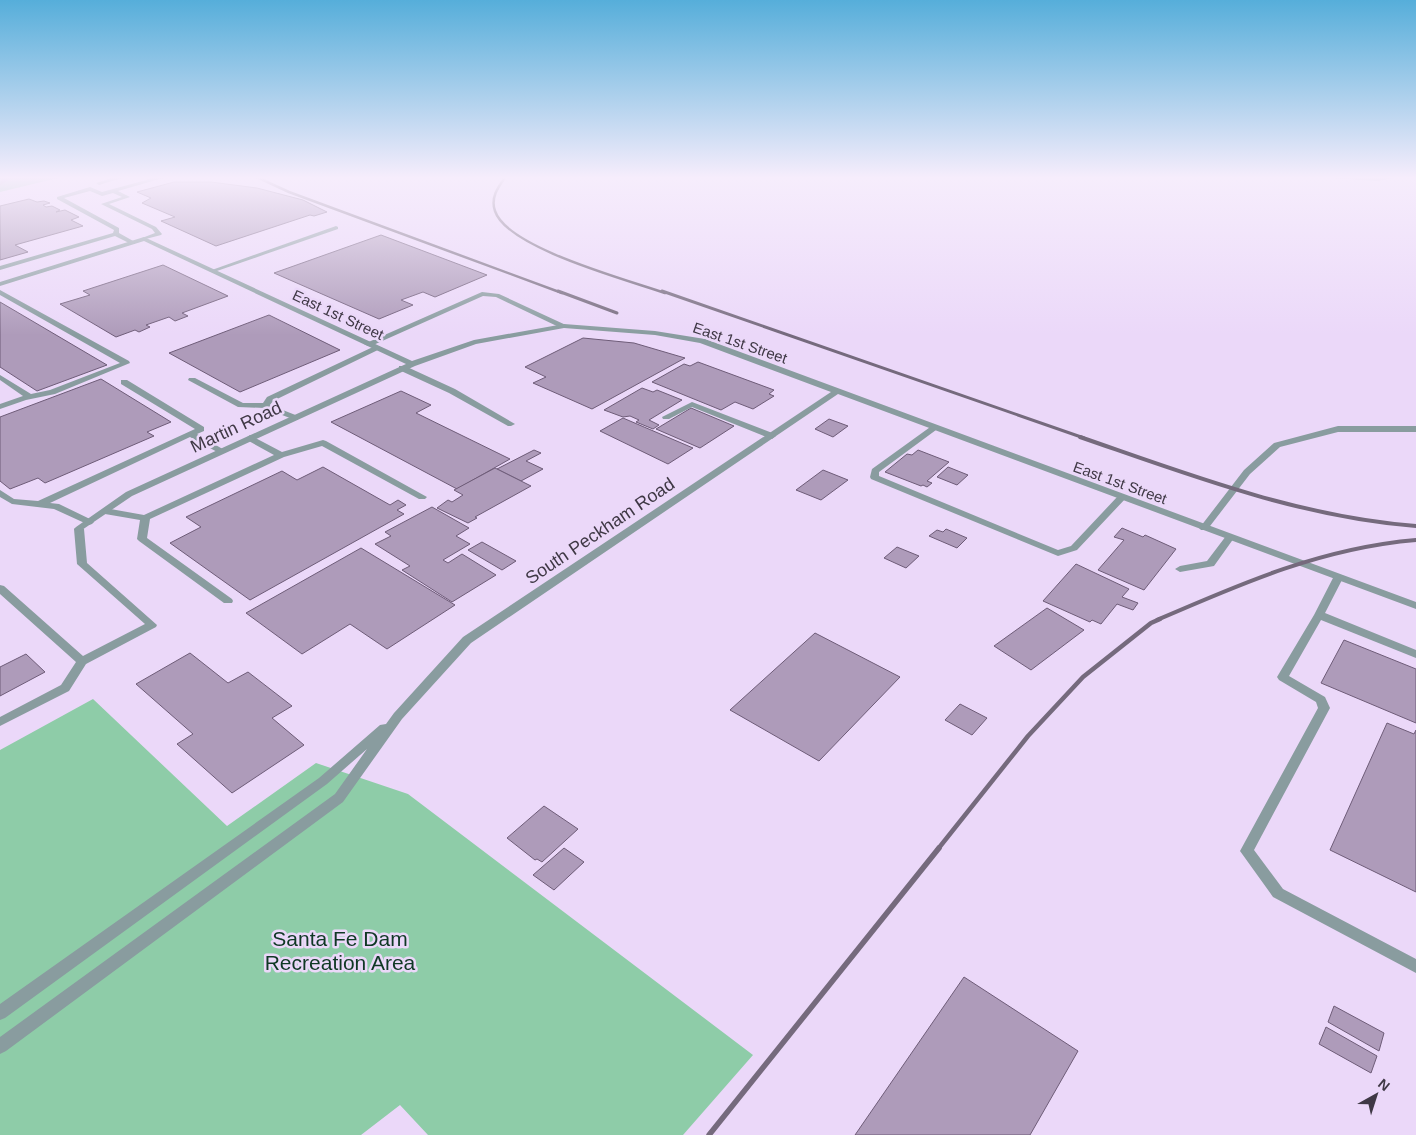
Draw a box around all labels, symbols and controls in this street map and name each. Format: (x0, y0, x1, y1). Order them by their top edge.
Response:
street label: East 1st Street (290, 286, 387, 343)
street label: East 1st Street (691, 318, 790, 367)
street label: Martin Road (187, 397, 285, 457)
street label: East 1st Street (1071, 458, 1170, 508)
street label: South Peckham Road (522, 474, 678, 588)
park label: Santa Fe Dam Recreation Area (265, 927, 416, 974)
north arrow (1351, 1070, 1401, 1120)
text: N (1375, 1075, 1393, 1094)

